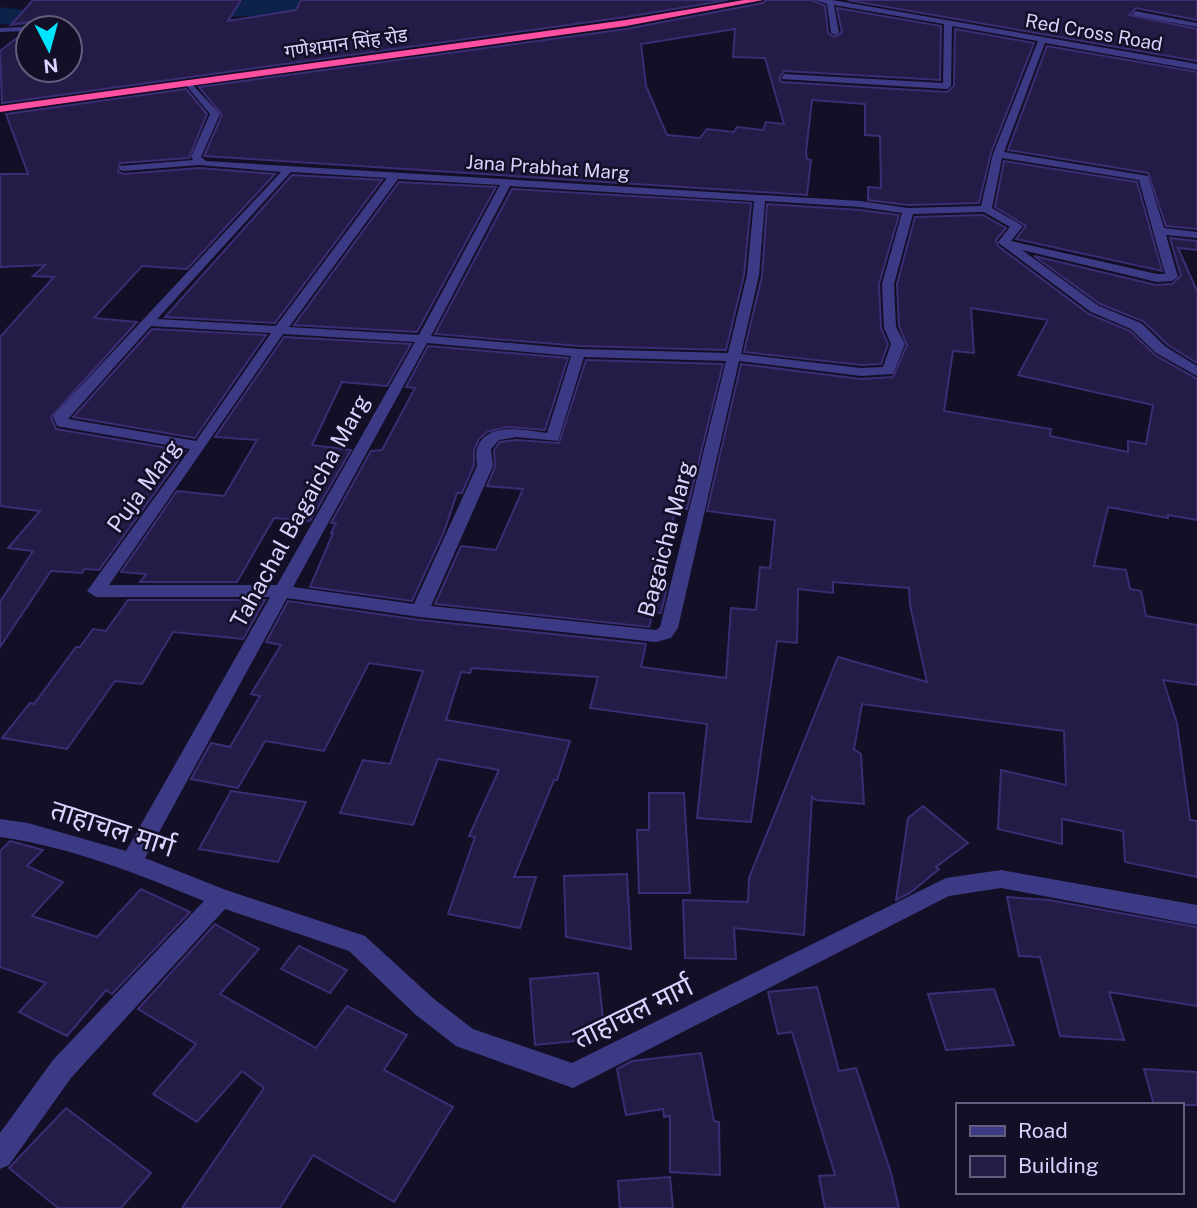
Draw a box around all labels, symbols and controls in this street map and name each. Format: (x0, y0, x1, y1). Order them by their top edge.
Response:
street label: Red Cross Road (1024, 9, 1164, 55)
north arrow (14, 14, 84, 84)
street label: गणेशमान सिंह रोड (283, 23, 410, 63)
text: N (42, 54, 59, 78)
street label: Jana Prabhat Marg (465, 150, 631, 184)
street label: Tahachal Bagaicha Marg (224, 390, 375, 632)
street label: Puja Marg (101, 434, 186, 537)
street label: Bagaicha Marg (632, 458, 699, 620)
street label: ताहाचल मार्ग (47, 792, 181, 863)
street label: ताहाचल मार्ग (568, 968, 699, 1055)
legend (956, 1103, 1183, 1194)
text: Road (1018, 1118, 1068, 1143)
text: Building (1018, 1153, 1099, 1178)

